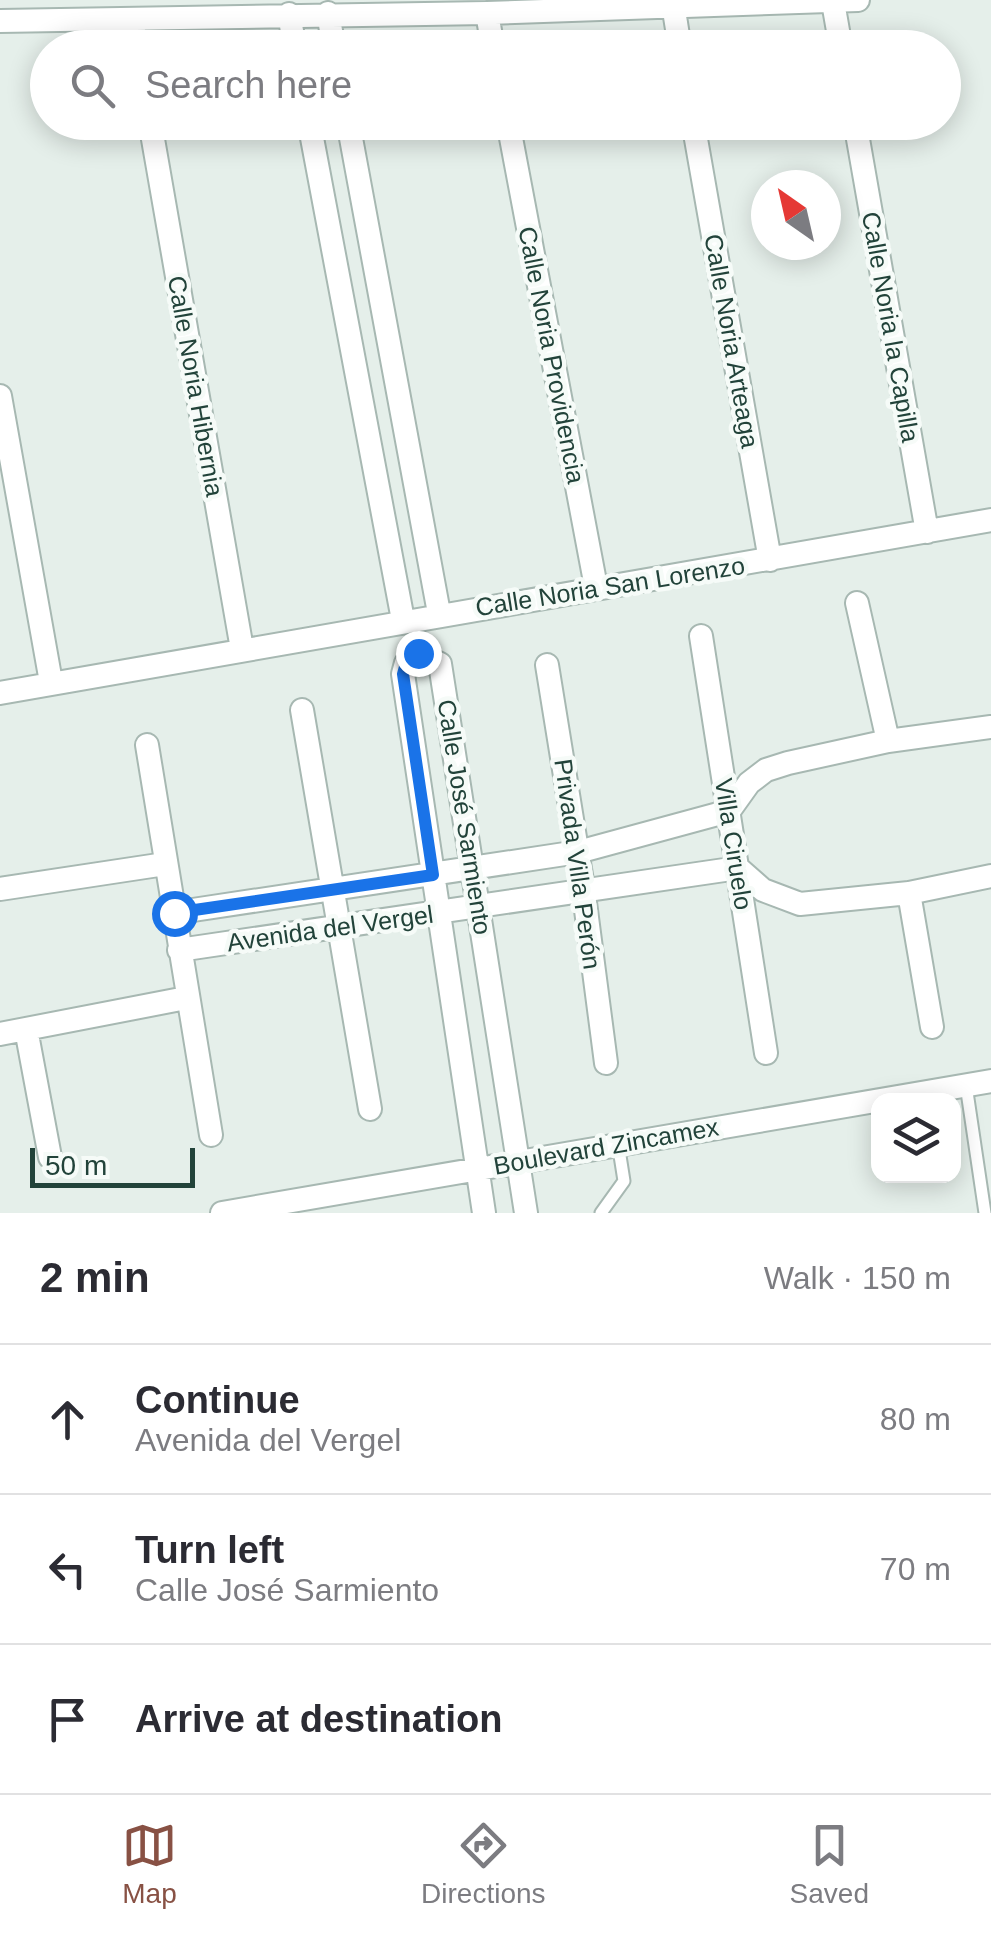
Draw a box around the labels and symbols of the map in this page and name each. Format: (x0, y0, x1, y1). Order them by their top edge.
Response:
north arrow (751, 170, 841, 260)
street label: Calle Noria la Capilla (857, 210, 925, 444)
street label: Calle Noria Providencia (513, 224, 591, 486)
street label: Calle Noria Arteaga (699, 232, 765, 450)
street label: Calle Noria Hibernia (163, 273, 229, 499)
street label: Calle Noria San Lorenzo (473, 551, 747, 621)
route end (396, 631, 442, 677)
street label: Calle José Sarmiento (433, 697, 497, 937)
street label: Privada Villa Perón (549, 757, 607, 971)
street label: Villa Ciruelo (710, 776, 758, 912)
route start (152, 891, 198, 937)
street label: Avenida del Vergel (225, 900, 435, 956)
street label: Boulevard Zincamex (491, 1112, 721, 1180)
scale bar (30, 1143, 195, 1188)

